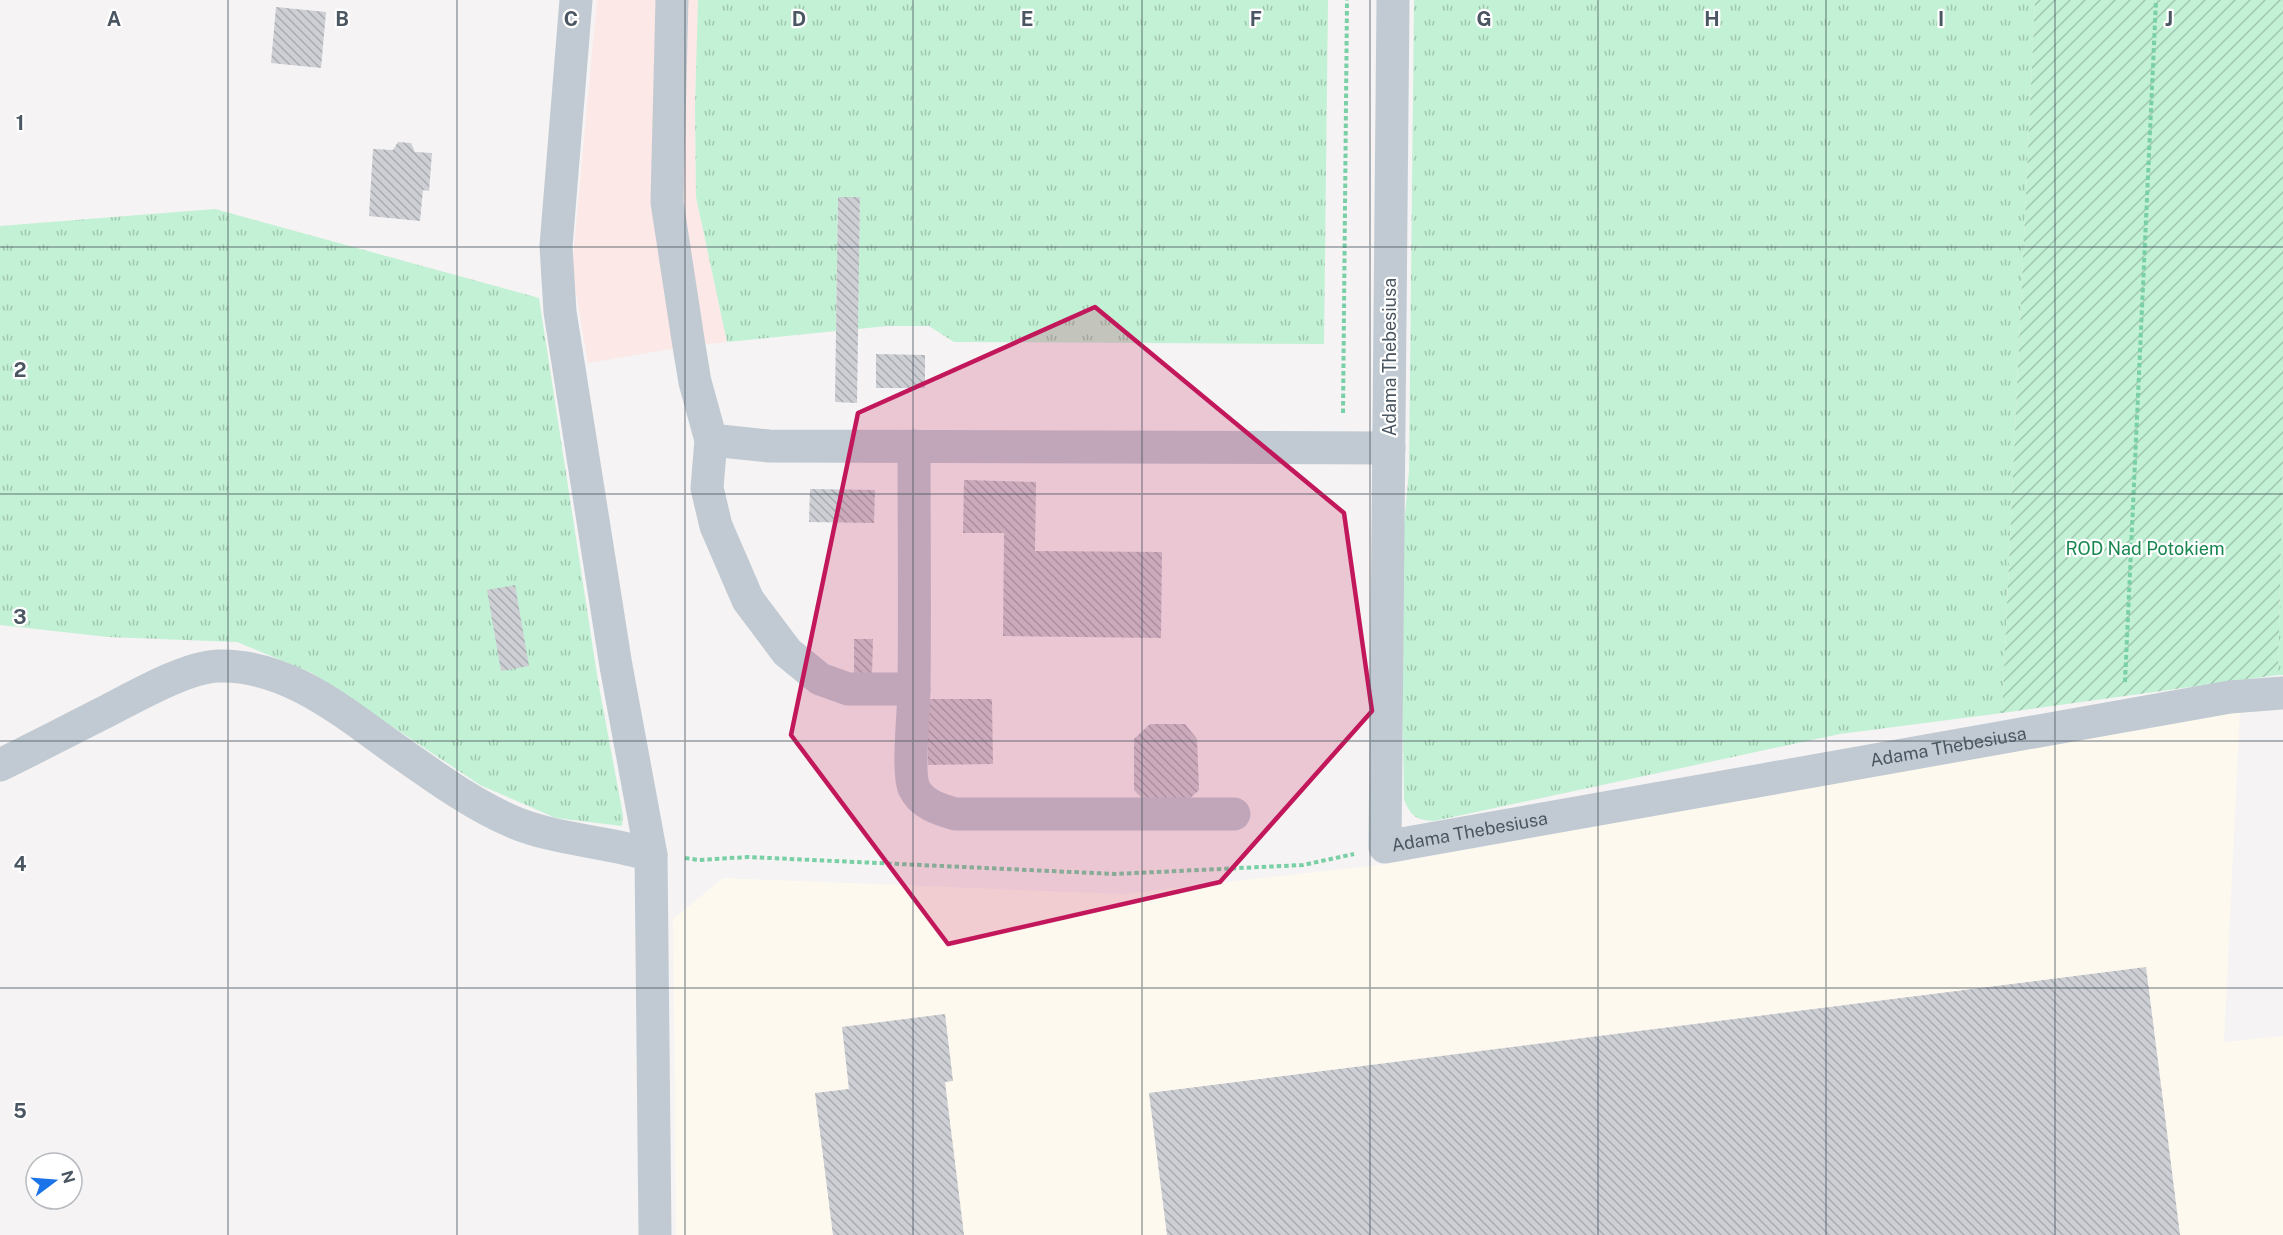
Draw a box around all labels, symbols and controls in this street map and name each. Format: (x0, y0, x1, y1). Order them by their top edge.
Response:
text: A (107, 7, 121, 31)
text: B (335, 7, 349, 31)
text: C (564, 7, 578, 31)
text: D (792, 7, 806, 31)
text: E (1021, 7, 1033, 31)
text: F (1250, 7, 1262, 31)
text: G (1476, 7, 1492, 31)
text: H (1704, 7, 1720, 31)
text: I (1938, 7, 1944, 31)
text: J (2165, 7, 2173, 31)
text: 1 (16, 111, 24, 135)
street label: Adama Thebesiusa (1379, 278, 1400, 436)
text: 2 (14, 358, 26, 382)
park label: ROD Nad Potokiem (2066, 538, 2224, 559)
text: 3 (13, 605, 27, 629)
street label: Adama Thebesiusa (1868, 722, 2028, 771)
street label: Adama Thebesiusa (1390, 807, 1549, 856)
text: 4 (13, 852, 27, 876)
text: 5 (13, 1099, 27, 1123)
north arrow (24, 1151, 84, 1211)
text: N (57, 1168, 79, 1186)

